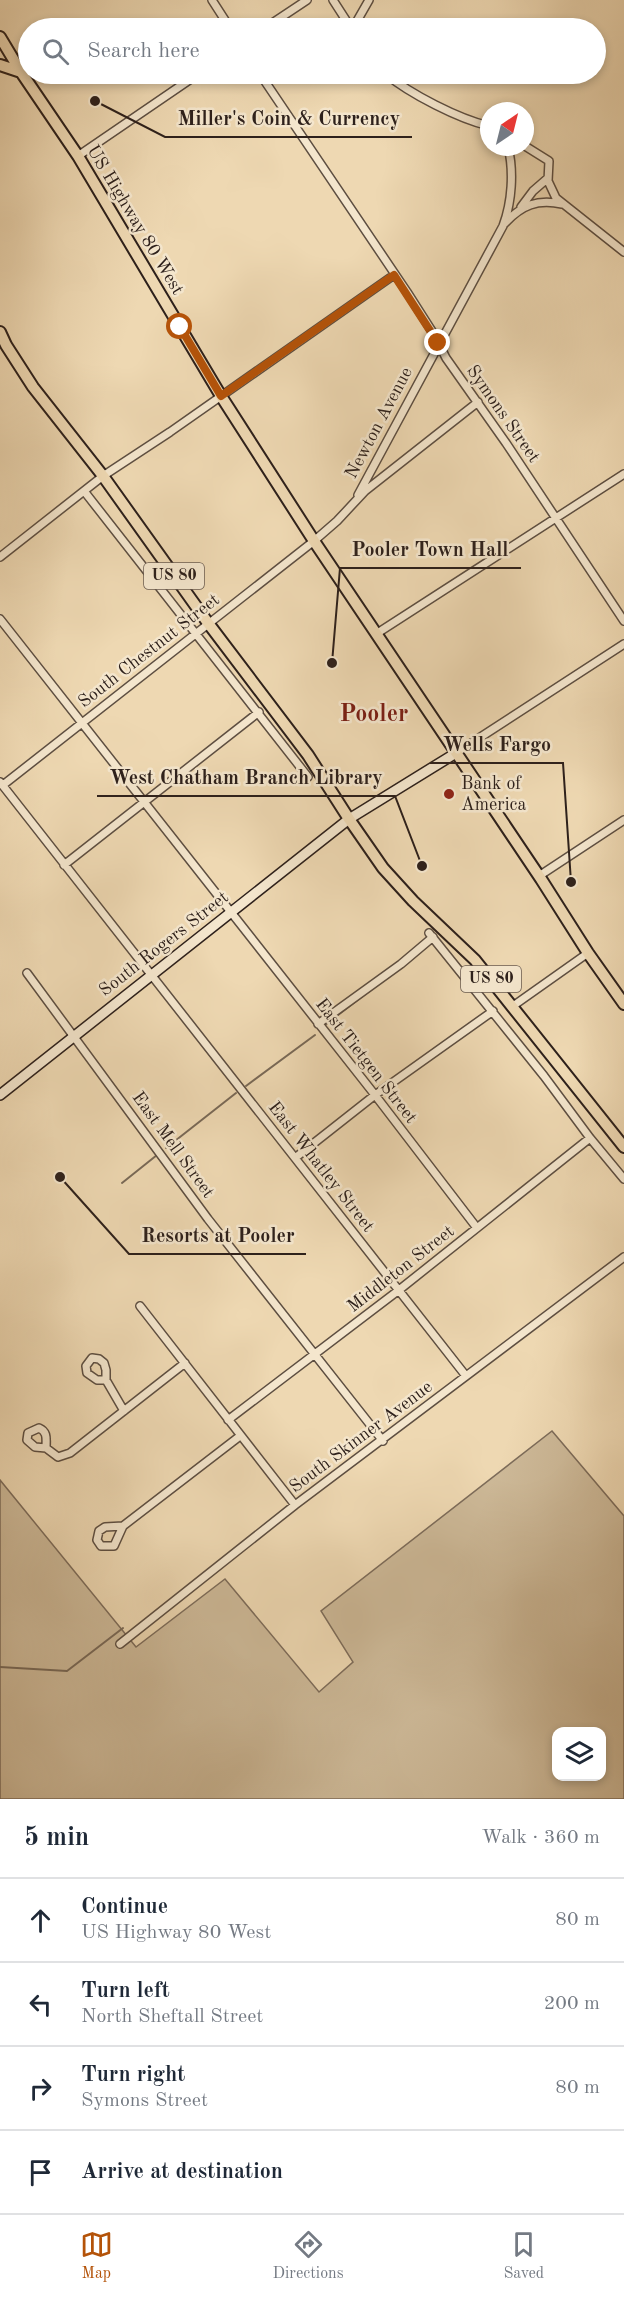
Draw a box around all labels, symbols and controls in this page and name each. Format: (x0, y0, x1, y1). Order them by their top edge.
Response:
search box (18, 18, 606, 84)
icon: search (39, 35, 72, 68)
text: Search here (87, 40, 200, 62)
callout: Miller's Coin & Currency (165, 99, 412, 137)
north arrow (480, 102, 534, 156)
text: Miller's Coin & Currency (178, 110, 400, 130)
street label: US Highway 80 West (83, 142, 187, 298)
route start (166, 313, 192, 339)
route end (424, 329, 450, 355)
street label: Symons Street (463, 362, 543, 466)
street label: Newton Avenue (342, 364, 416, 482)
callout: Pooler Town Hall (340, 530, 521, 568)
text: Pooler Town Hall (351, 541, 509, 561)
road number: US 80 (144, 563, 204, 589)
street label: South Chestnut Street (75, 591, 223, 711)
district label: Pooler (340, 703, 408, 727)
callout: Wells Fargo (430, 725, 563, 763)
text: Wells Fargo (443, 736, 551, 756)
callout: West Chatham Branch Library (97, 758, 395, 796)
text: West Chatham Branch Library (109, 769, 383, 789)
place label: Bank of America (461, 775, 526, 814)
marker: Bank of America (442, 787, 456, 801)
street label: South Rogers Street (96, 888, 232, 1000)
road number: US 80 (461, 966, 521, 992)
street label: East Tietgen Street (312, 995, 420, 1127)
street label: East Mell Street (129, 1089, 217, 1201)
street label: East Whatley Street (265, 1098, 377, 1236)
callout: Resorts at Pooler (129, 1216, 306, 1254)
street label: Middleton Street (344, 1222, 458, 1316)
text: Resorts at Pooler (141, 1227, 295, 1247)
street label: South Skinner Avenue (286, 1378, 436, 1496)
map controls (552, 1727, 606, 1781)
button: layers (552, 1727, 606, 1781)
text: 5 min (24, 1825, 89, 1851)
text: Walk · 360 m (481, 1828, 600, 1848)
text: Continue (81, 1896, 168, 1918)
icon: ahead (24, 1904, 57, 1937)
text: 80 m (555, 1910, 600, 1930)
text: US Highway 80 West (81, 1923, 271, 1943)
text: Turn left (81, 1980, 170, 2002)
icon: left (24, 1988, 57, 2021)
text: 200 m (544, 1994, 600, 2014)
text: North Sheftall Street (81, 2007, 263, 2027)
text: Turn right (81, 2064, 185, 2086)
icon: right (24, 2072, 57, 2105)
text: 80 m (555, 2078, 600, 2098)
text: Symons Street (81, 2091, 208, 2111)
icon: arrive (24, 2156, 57, 2189)
text: Arrive at destination (81, 2161, 283, 2183)
tab: Map (80, 2228, 113, 2284)
tab: Directions (273, 2228, 344, 2284)
tab: Saved (503, 2228, 544, 2284)

